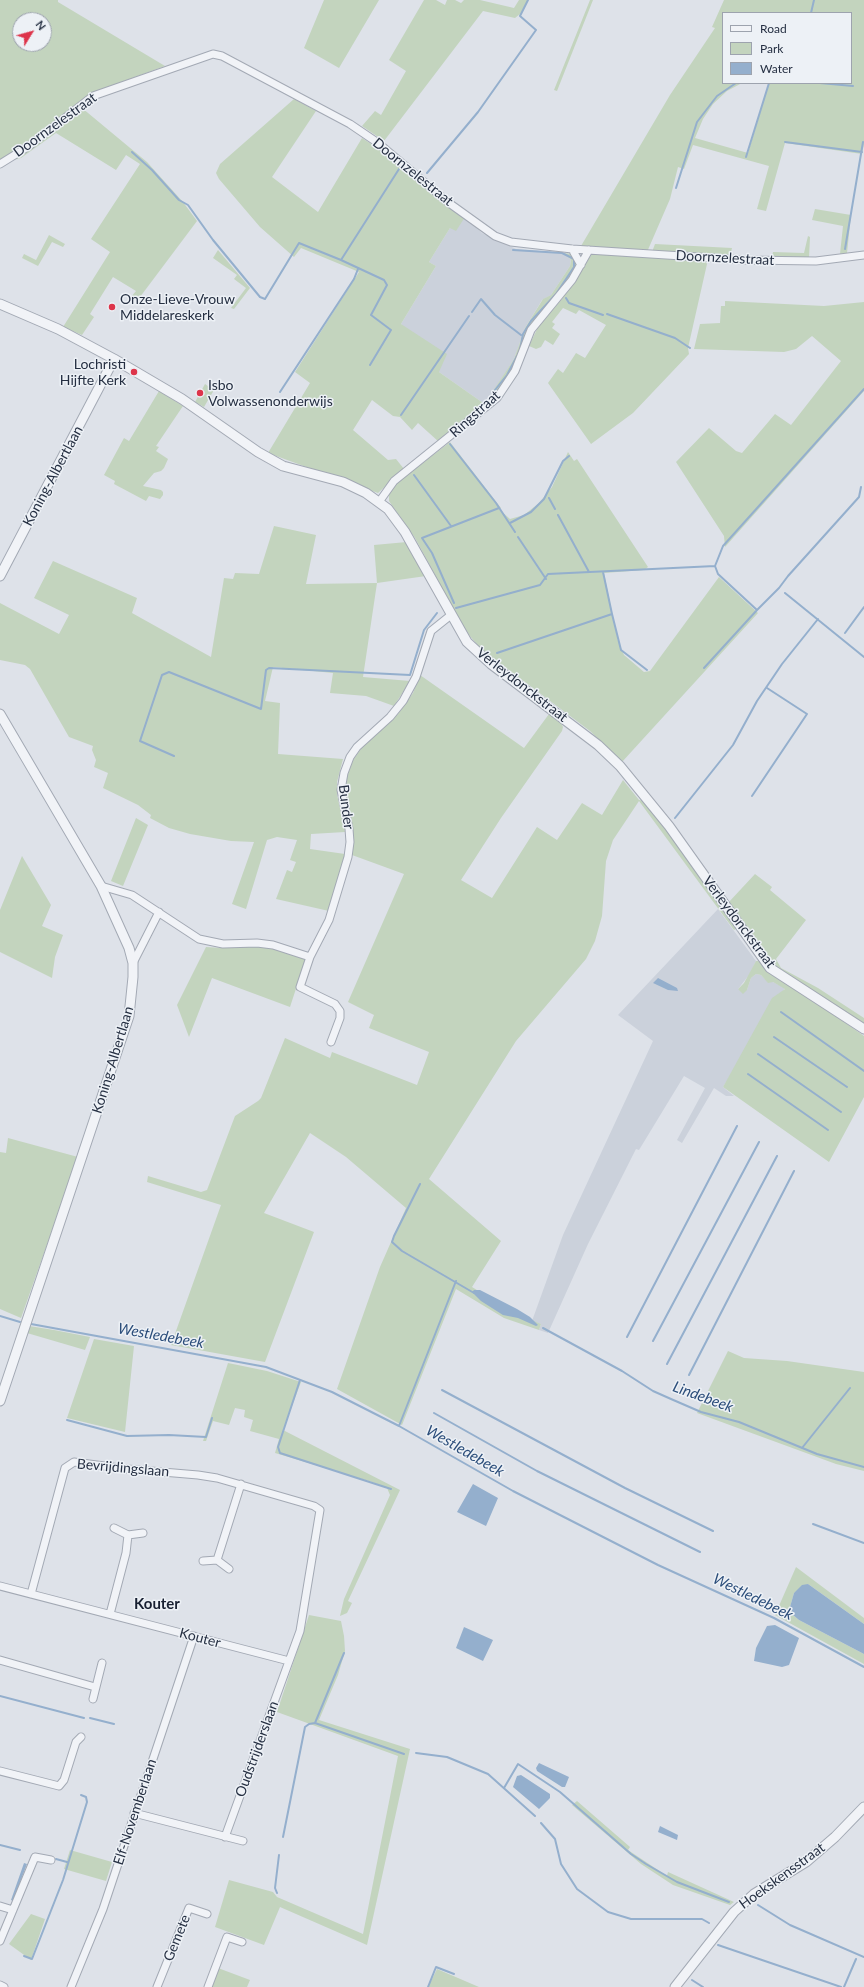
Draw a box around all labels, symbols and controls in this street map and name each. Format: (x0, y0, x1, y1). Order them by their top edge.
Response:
north arrow (12, 12, 52, 52)
legend (722, 12, 852, 84)
text: N (33, 18, 49, 32)
text: Road (760, 21, 787, 36)
text: Park (760, 41, 783, 56)
text: Water (760, 61, 793, 76)
street label: Doornzelestraat (10, 89, 100, 161)
street label: Doornzelestraat (369, 134, 457, 210)
street label: Doornzelestraat (675, 247, 775, 269)
place label: Onze-Lieve-Vrouw Middelareskerk (120, 291, 235, 324)
marker: Onze-Lieve-Vrouw Middelareskerk (107, 302, 117, 312)
place label: Lochristi Hijfte Kerk (60, 356, 126, 388)
marker: Lochristi Hijfte Kerk (129, 367, 139, 377)
place label: Isbo Volwassenonderwijs (208, 377, 333, 410)
street label: Ringstraat (446, 387, 504, 441)
marker: Isbo Volwassenonderwijs (195, 388, 205, 398)
street label: Koning-Albertlaan (19, 423, 87, 529)
street label: Verleydonckstraat (473, 644, 571, 726)
street label: Bunder (335, 784, 357, 830)
street label: Verleydonckstraat (699, 873, 779, 971)
street label: Koning-Albertlaan (89, 1004, 137, 1116)
water label: Westledebeek (117, 1320, 205, 1352)
water label: Lindebeek (670, 1378, 736, 1416)
water label: Westledebeek (423, 1421, 507, 1481)
street label: Bevrijdingslaan (76, 1456, 170, 1480)
water label: Westledebeek (710, 1570, 796, 1624)
district label: Kouter (134, 1595, 180, 1613)
street label: Kouter (178, 1624, 222, 1652)
street label: Oudstrijderslaan (232, 1699, 282, 1799)
street label: Elf-Novemberlaan (110, 1757, 160, 1867)
street label: Hoekskensstraat (736, 1839, 828, 1913)
street label: Gemete (160, 1912, 194, 1964)

